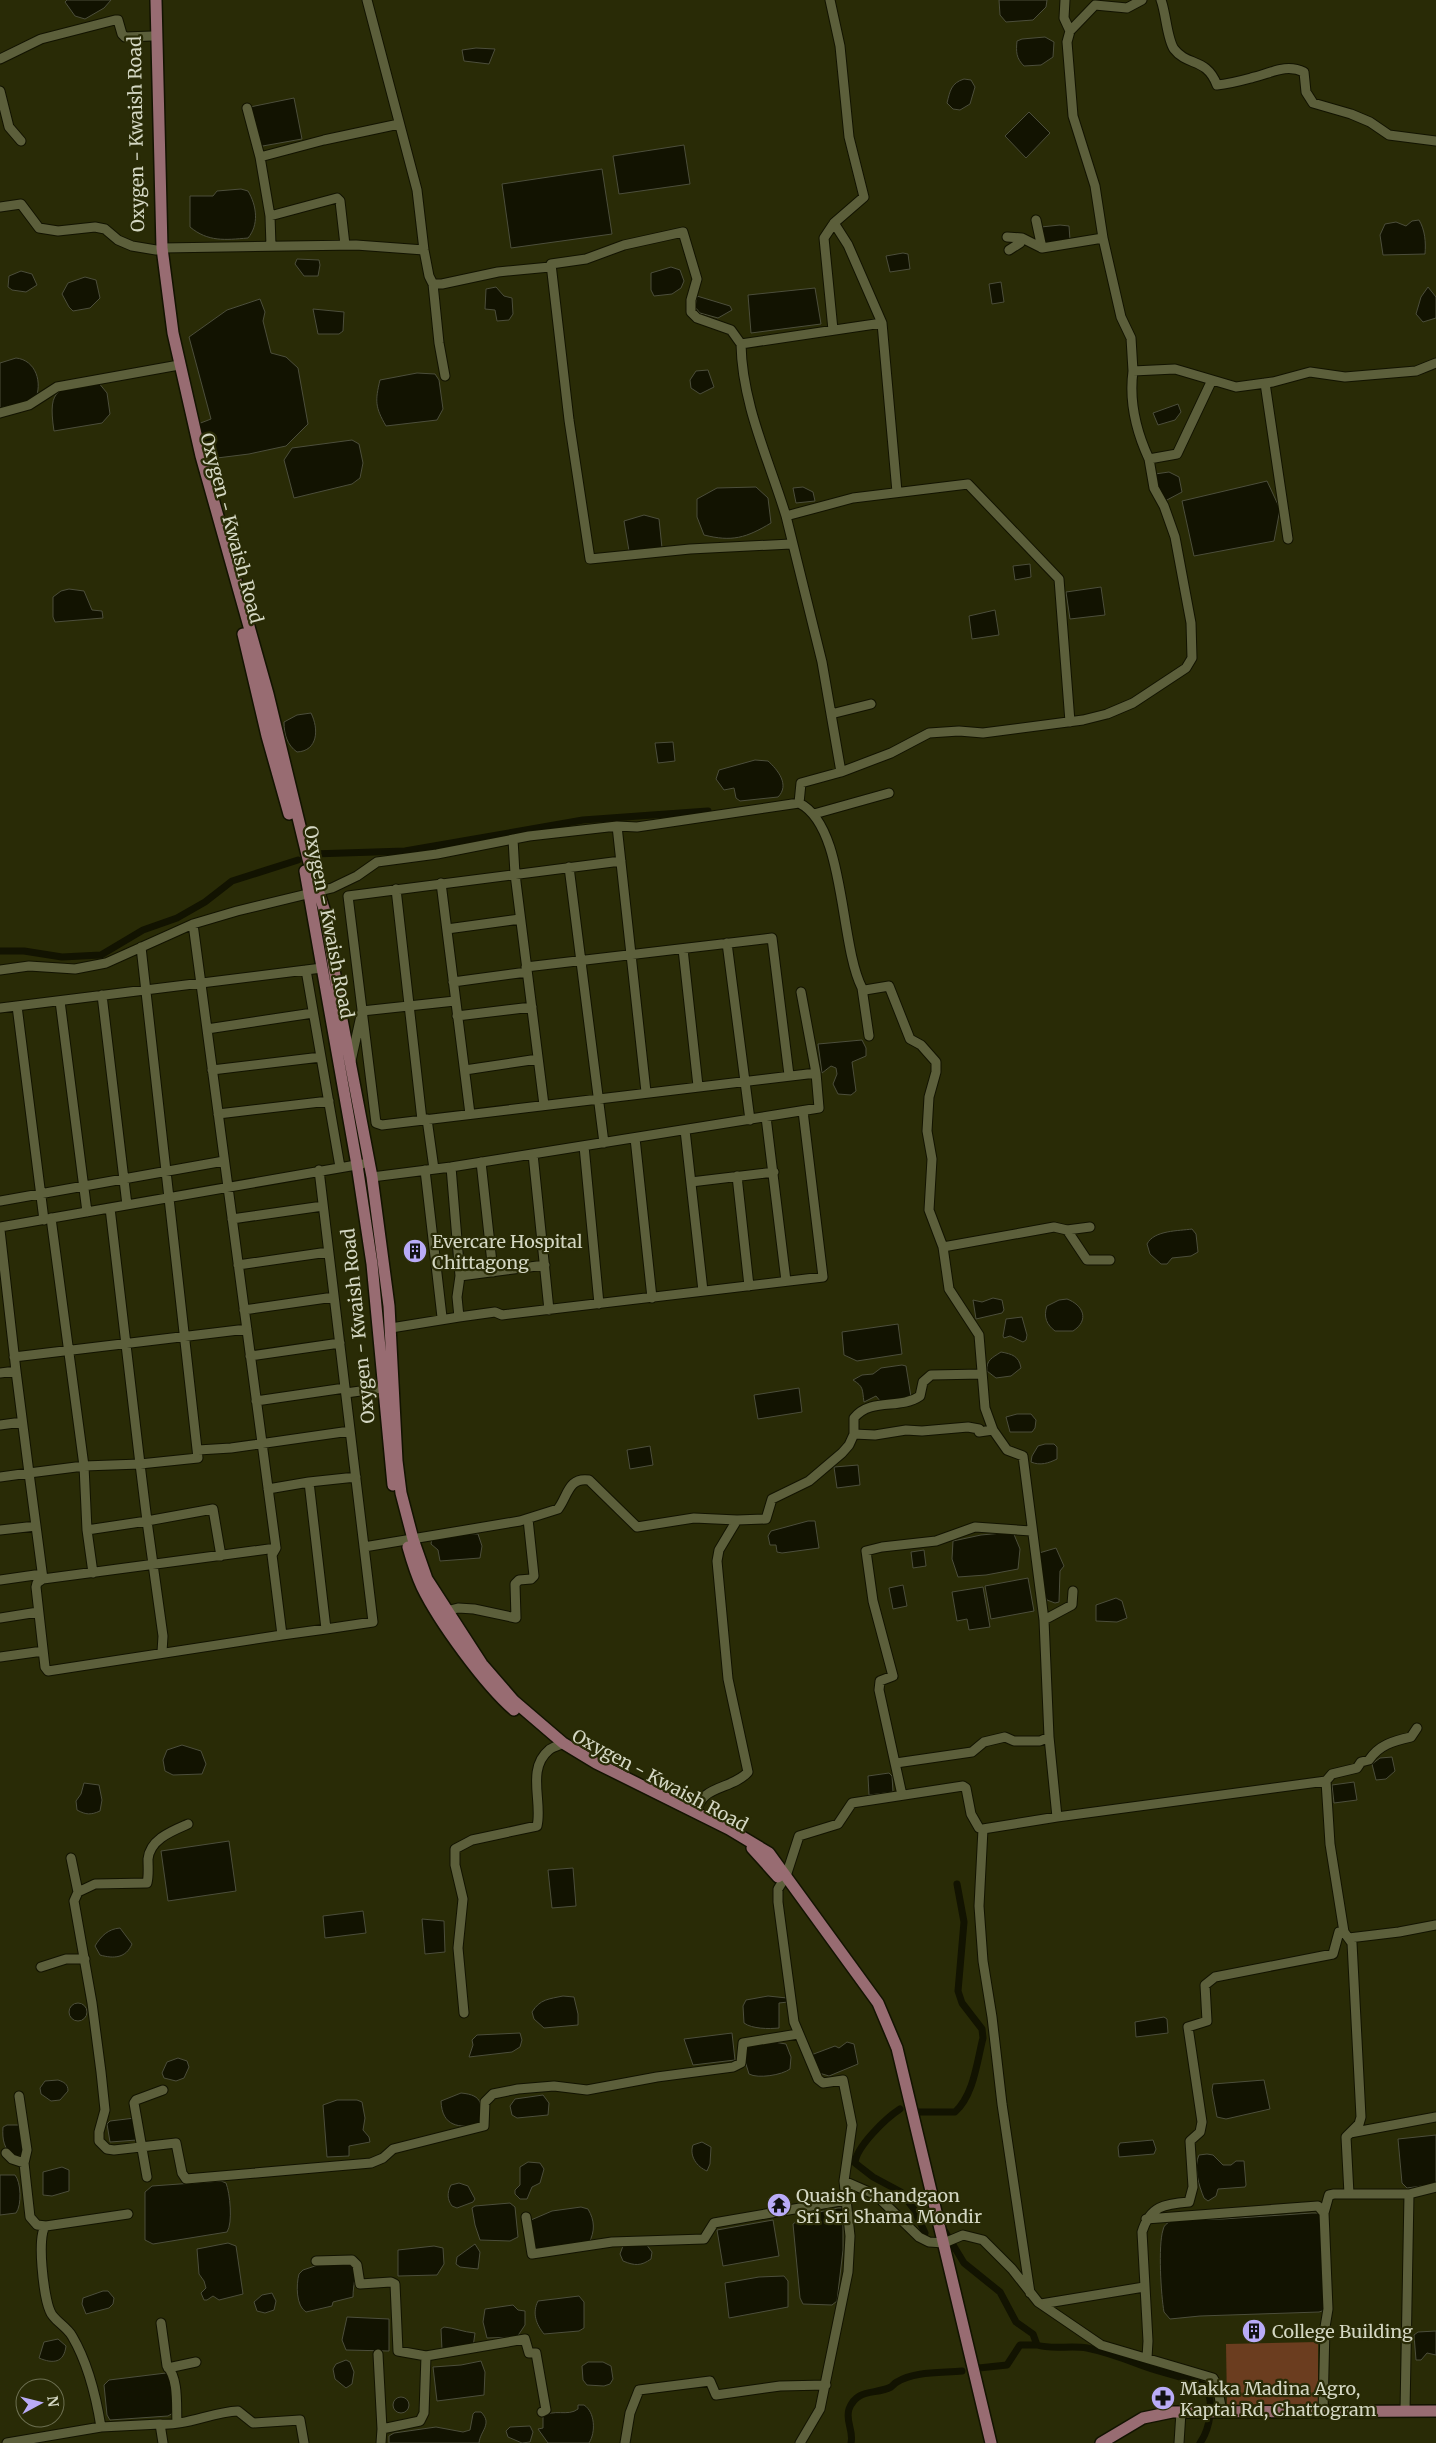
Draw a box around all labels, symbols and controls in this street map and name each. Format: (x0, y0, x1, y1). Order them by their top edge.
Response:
street label: Oxygen - Kwaish Road (123, 36, 149, 232)
street label: Oxygen - Kwaish Road (196, 430, 269, 626)
street label: Oxygen - Kwaish Road (299, 824, 359, 1021)
street label: Oxygen - Kwaish Road (336, 1227, 380, 1425)
place label: Evercare Hospital Chittagong (432, 1230, 583, 1274)
building icon: Evercare Hospital Chittagong (402, 1238, 428, 1264)
street label: Oxygen - Kwaish Road (568, 1724, 752, 1836)
place label: Quaish Chandgaon Sri Sri Shama Mondir (796, 2184, 982, 2228)
temple icon: Quaish Chandgaon Sri Sri Shama Mondir (766, 2192, 792, 2218)
building icon: College Building (1241, 2318, 1267, 2344)
place label: College Building (1272, 2320, 1413, 2343)
place label: Makka Madina Agro, Kaptai Rd, Chattogram (1180, 2377, 1377, 2421)
north arrow (15, 2378, 65, 2428)
pharmacy icon: Makka Madina Agro, Kaptai Rd, Chattogram (1150, 2385, 1176, 2411)
text: N (43, 2395, 63, 2408)

